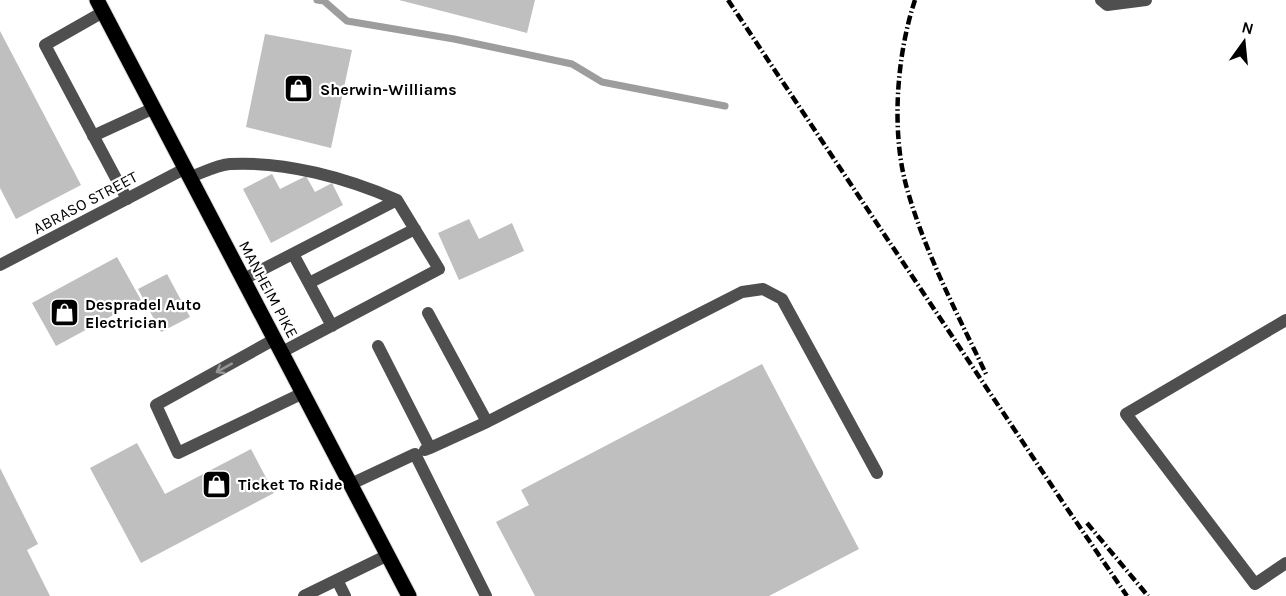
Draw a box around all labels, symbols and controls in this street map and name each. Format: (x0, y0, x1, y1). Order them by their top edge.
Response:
north arrow (1214, 12, 1274, 72)
text: N (1240, 17, 1256, 39)
shop icon: Sherwin-Williams (283, 73, 315, 105)
place label: Sherwin-Williams (320, 80, 457, 99)
street label: ABRASO STREET (30, 167, 141, 238)
street label: MANHEIM PIKE (235, 237, 302, 341)
place label: Despradel Auto Electrician (85, 295, 201, 332)
shop icon: Despradel Auto Electrician (48, 297, 80, 329)
one-way arrow (216, 362, 233, 374)
shop icon: Ticket To Ride (201, 468, 233, 500)
place label: Ticket To Ride (238, 475, 343, 494)

